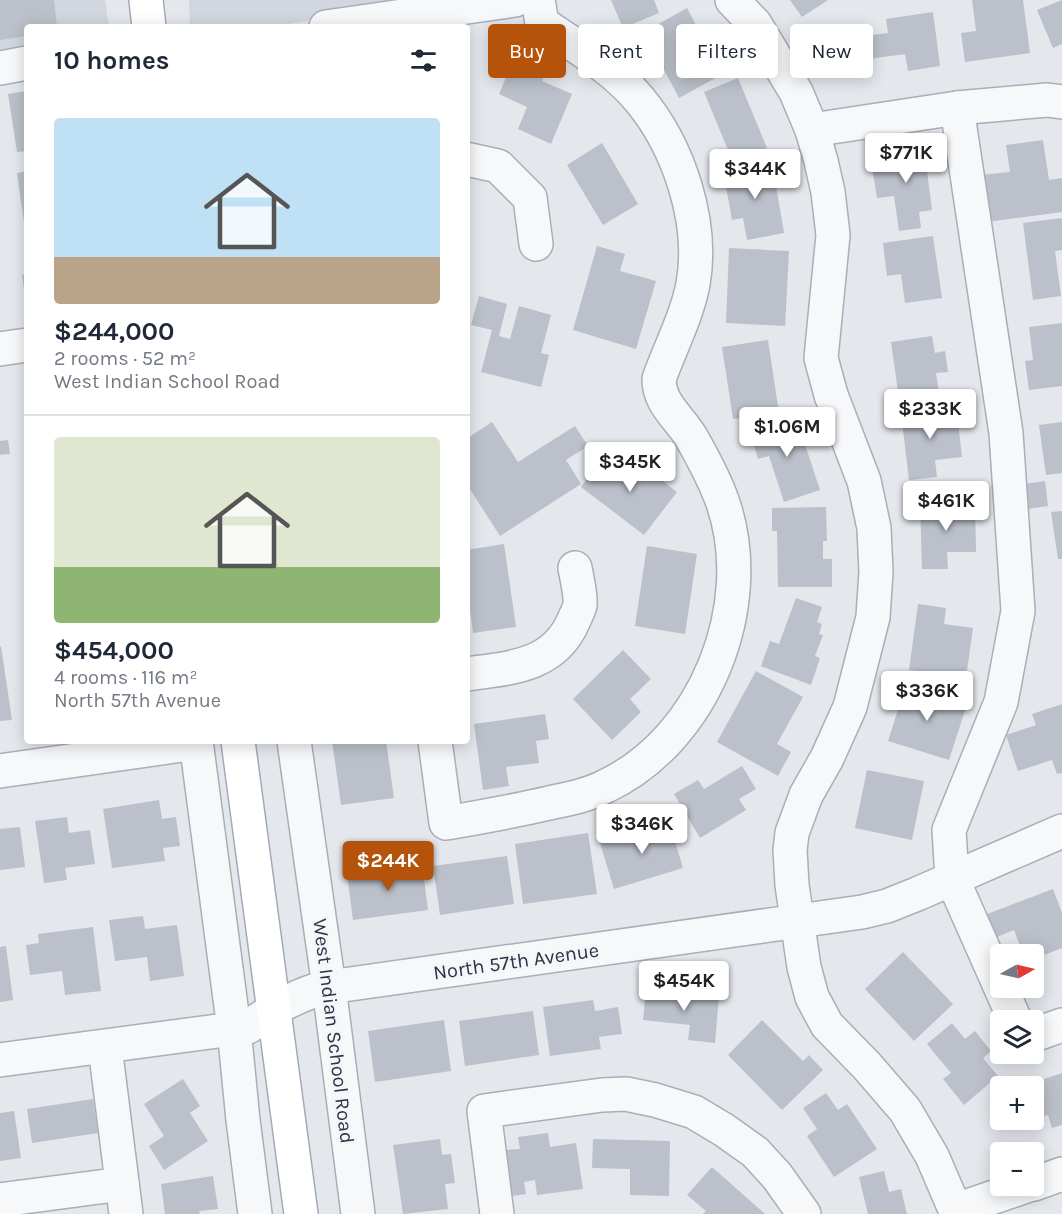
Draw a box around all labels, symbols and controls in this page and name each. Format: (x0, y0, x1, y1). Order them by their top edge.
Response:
chip: Buy (488, 24, 566, 78)
chip: Rent (578, 24, 664, 78)
chip: Filters (676, 24, 778, 78)
chip: New (790, 24, 873, 78)
icon: filters (407, 44, 440, 77)
text: 10 homes (54, 45, 169, 76)
pin: $771K (864, 133, 948, 184)
text: $771K (879, 141, 933, 164)
pin: $344K (713, 149, 797, 200)
icon: home (193, 157, 301, 265)
text: $344K (723, 157, 787, 180)
text: $244,000 (54, 316, 175, 347)
text: 2 rooms · 52 m² (54, 347, 196, 370)
text: West Indian School Road (54, 370, 280, 393)
pin: $233K (888, 389, 972, 440)
text: $233K (898, 397, 962, 420)
pin: $1.06M (738, 407, 836, 458)
text: $1.06M (753, 415, 821, 438)
pin: $345K (588, 442, 672, 493)
text: $345K (599, 450, 661, 473)
icon: home (193, 476, 301, 584)
pin: $461K (904, 481, 988, 532)
text: $461K (917, 489, 975, 512)
text: $454,000 (54, 635, 174, 666)
text: 4 rooms · 116 m² (54, 666, 197, 689)
pin: $336K (885, 671, 969, 722)
text: $336K (895, 679, 959, 702)
text: North 57th Avenue (54, 689, 221, 712)
pin: $346K (600, 804, 684, 855)
text: $346K (610, 812, 674, 835)
pin: $244K (346, 841, 430, 892)
text: $244K (357, 849, 419, 872)
street label: West Indian School Road (308, 917, 359, 1145)
street label: North 57th Avenue (432, 938, 600, 985)
north arrow (990, 944, 1044, 998)
map controls (990, 944, 1044, 1196)
pin: $454K (642, 961, 726, 1012)
text: $454K (653, 969, 715, 992)
button: layers (990, 1010, 1044, 1064)
button: + (990, 1076, 1044, 1130)
button: − (990, 1142, 1044, 1196)

